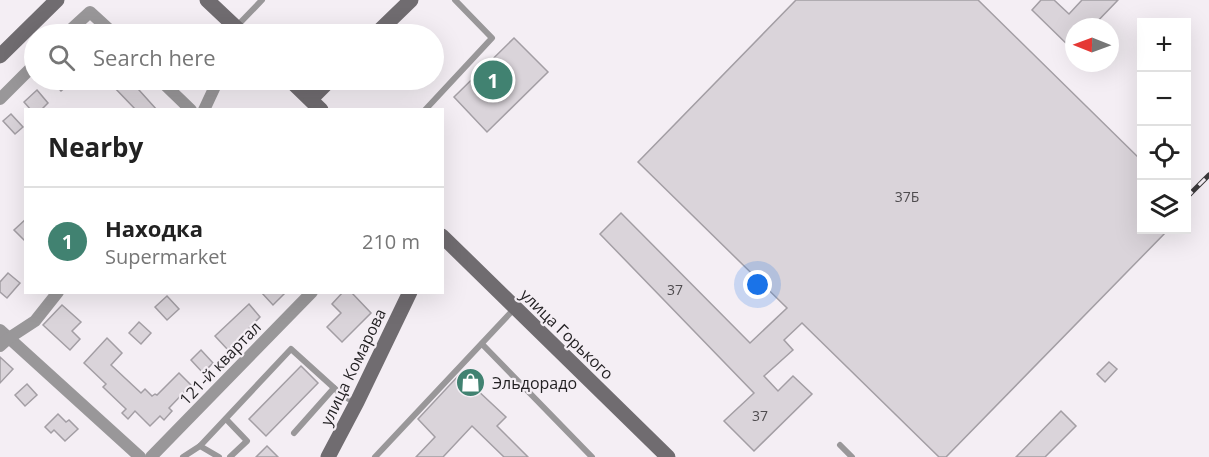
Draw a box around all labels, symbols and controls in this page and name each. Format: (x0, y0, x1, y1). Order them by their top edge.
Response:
north arrow (1065, 18, 1119, 72)
map controls (1137, 18, 1191, 234)
button: + (1137, 18, 1191, 72)
search box (24, 24, 444, 90)
icon: search (45, 41, 78, 74)
text: Search here (93, 42, 216, 72)
pin: 1 (474, 58, 512, 103)
button: − (1137, 72, 1191, 126)
button: locate (1137, 126, 1191, 180)
text: Nearby (48, 129, 143, 165)
button: layers (1137, 180, 1191, 234)
house number: 37Б (895, 187, 919, 206)
text: Находка (105, 213, 203, 243)
text: 1 (62, 228, 73, 255)
text: 210 m (362, 228, 420, 255)
text: Supermarket (105, 243, 227, 270)
your location (743, 270, 772, 299)
house number: 37 (667, 280, 683, 299)
street label: улица Горького (515, 284, 619, 384)
street label: улица Комарова (315, 305, 391, 429)
street label: 121-й квартал (174, 316, 266, 410)
shop icon: Эльдорадо (455, 367, 487, 399)
place label: Эльдорадо (492, 372, 577, 394)
house number: 37 (752, 406, 768, 425)

